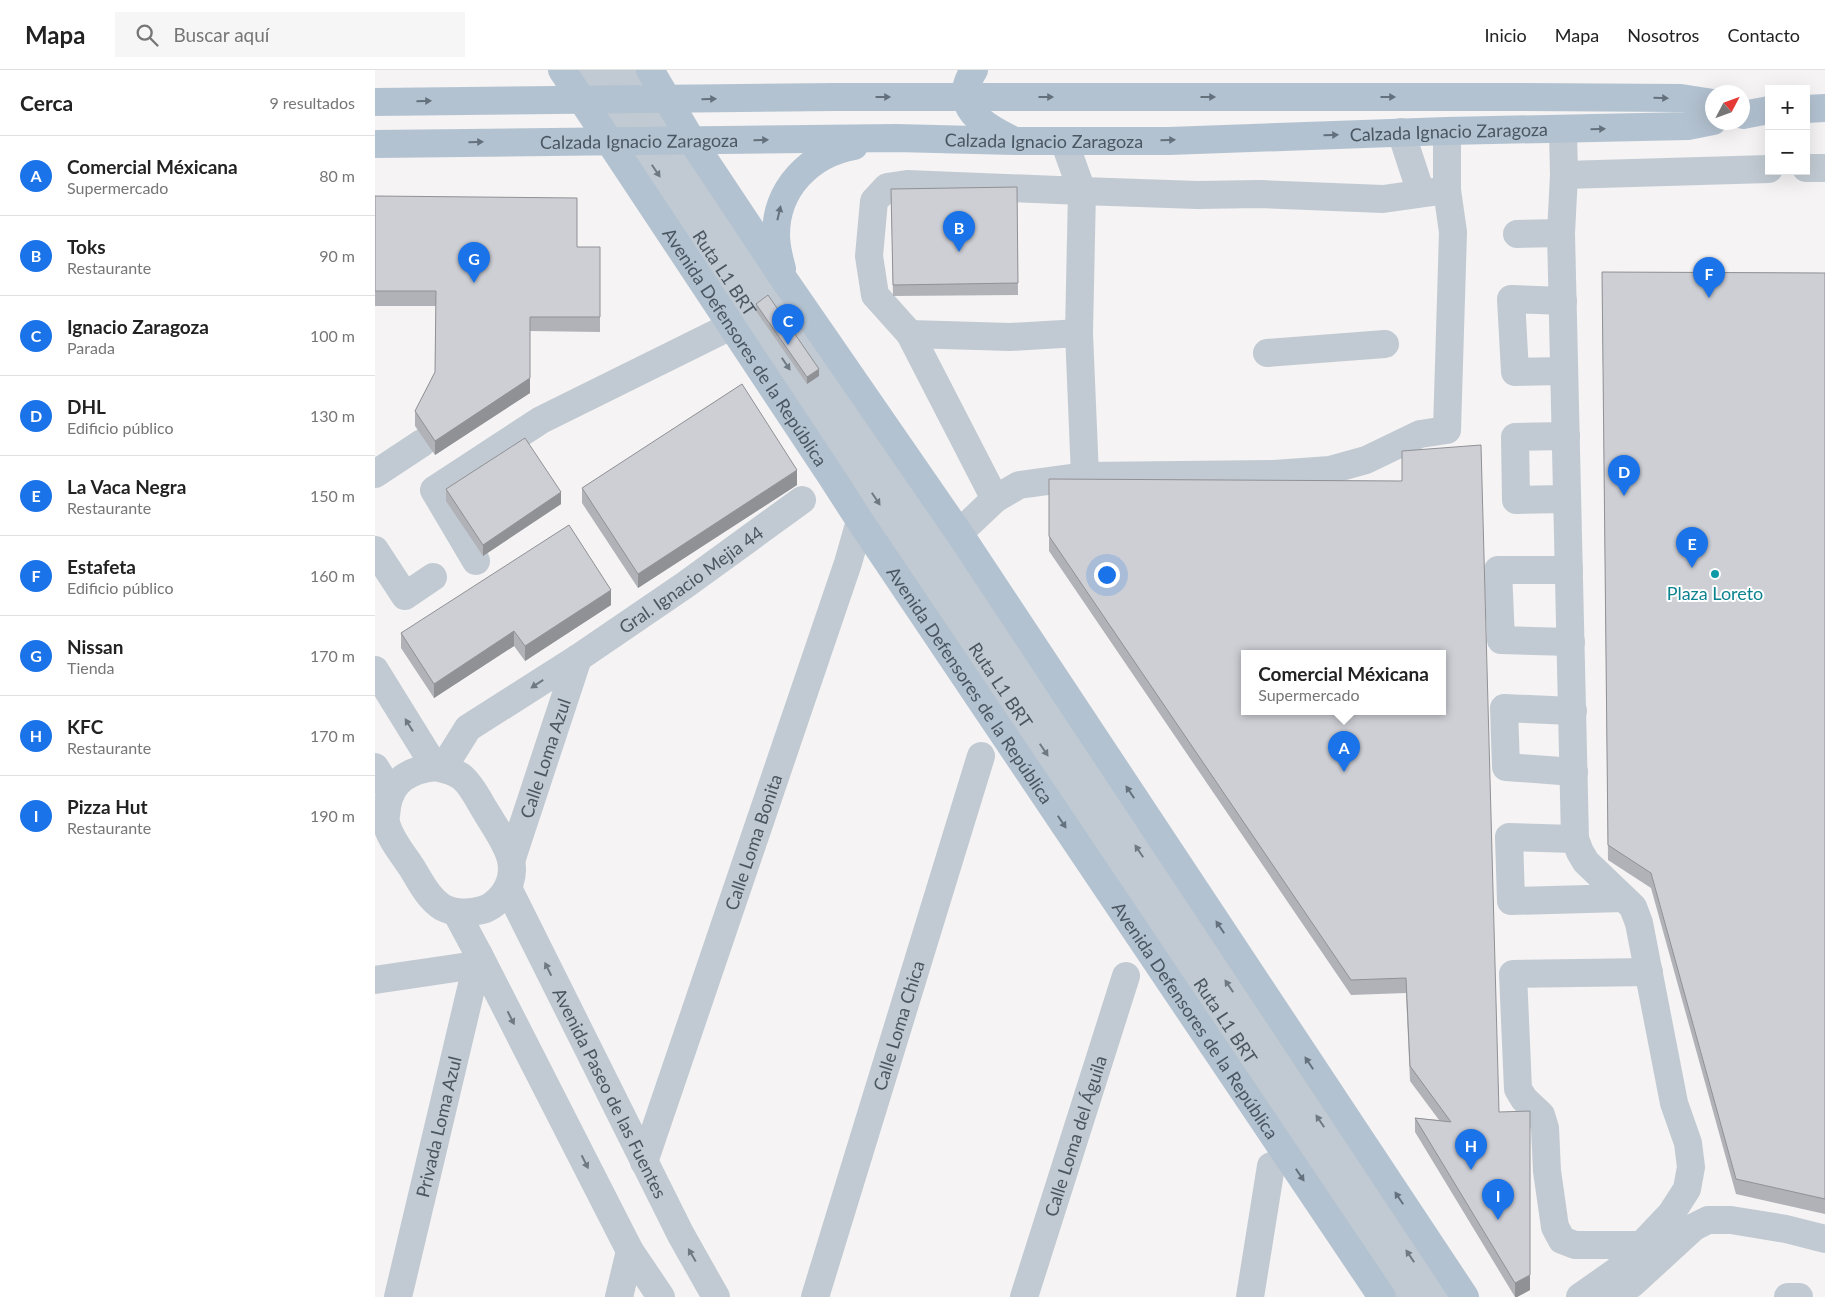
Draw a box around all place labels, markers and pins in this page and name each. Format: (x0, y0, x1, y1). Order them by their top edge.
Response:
pin: B (943, 211, 975, 252)
pin: G (458, 242, 490, 283)
pin: F (1693, 257, 1725, 298)
pin: C (772, 304, 804, 345)
pin: D (1608, 455, 1640, 496)
pin: E (1676, 527, 1708, 568)
marker: Plaza Loreto (1709, 568, 1721, 580)
place label: Plaza Loreto (1667, 582, 1763, 604)
pin: A (1328, 731, 1360, 772)
pin: H (1455, 1129, 1487, 1170)
pin: I (1482, 1179, 1514, 1220)

